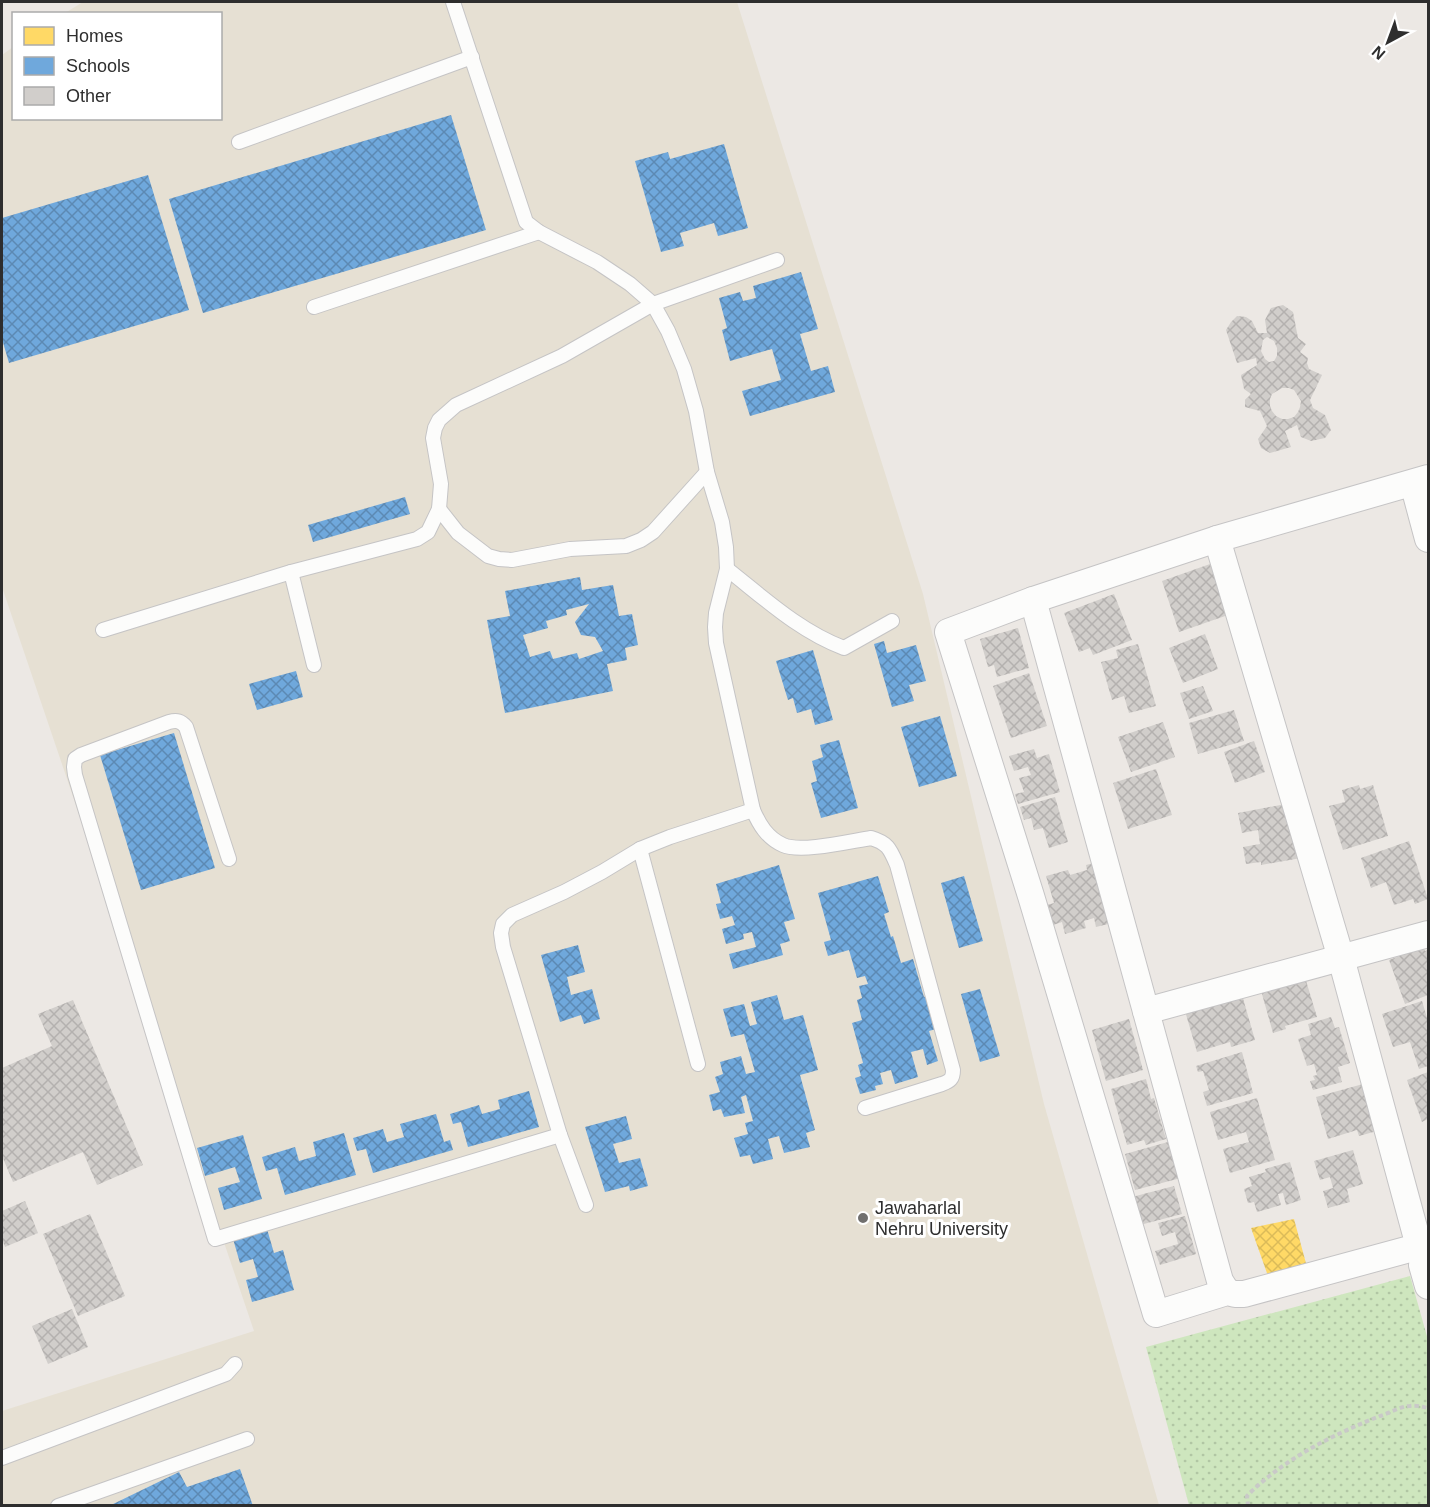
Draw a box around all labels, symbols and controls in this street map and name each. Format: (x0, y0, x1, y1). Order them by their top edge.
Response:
legend (12, 12, 222, 120)
north arrow (1358, 12, 1418, 72)
text: Homes (66, 26, 123, 46)
text: N (1369, 43, 1388, 63)
text: Schools (66, 56, 130, 76)
text: Other (66, 86, 111, 106)
place label: Jawaharlal Nehru University (875, 1198, 1008, 1239)
marker: Jawaharlal Nehru University (856, 1211, 870, 1225)

